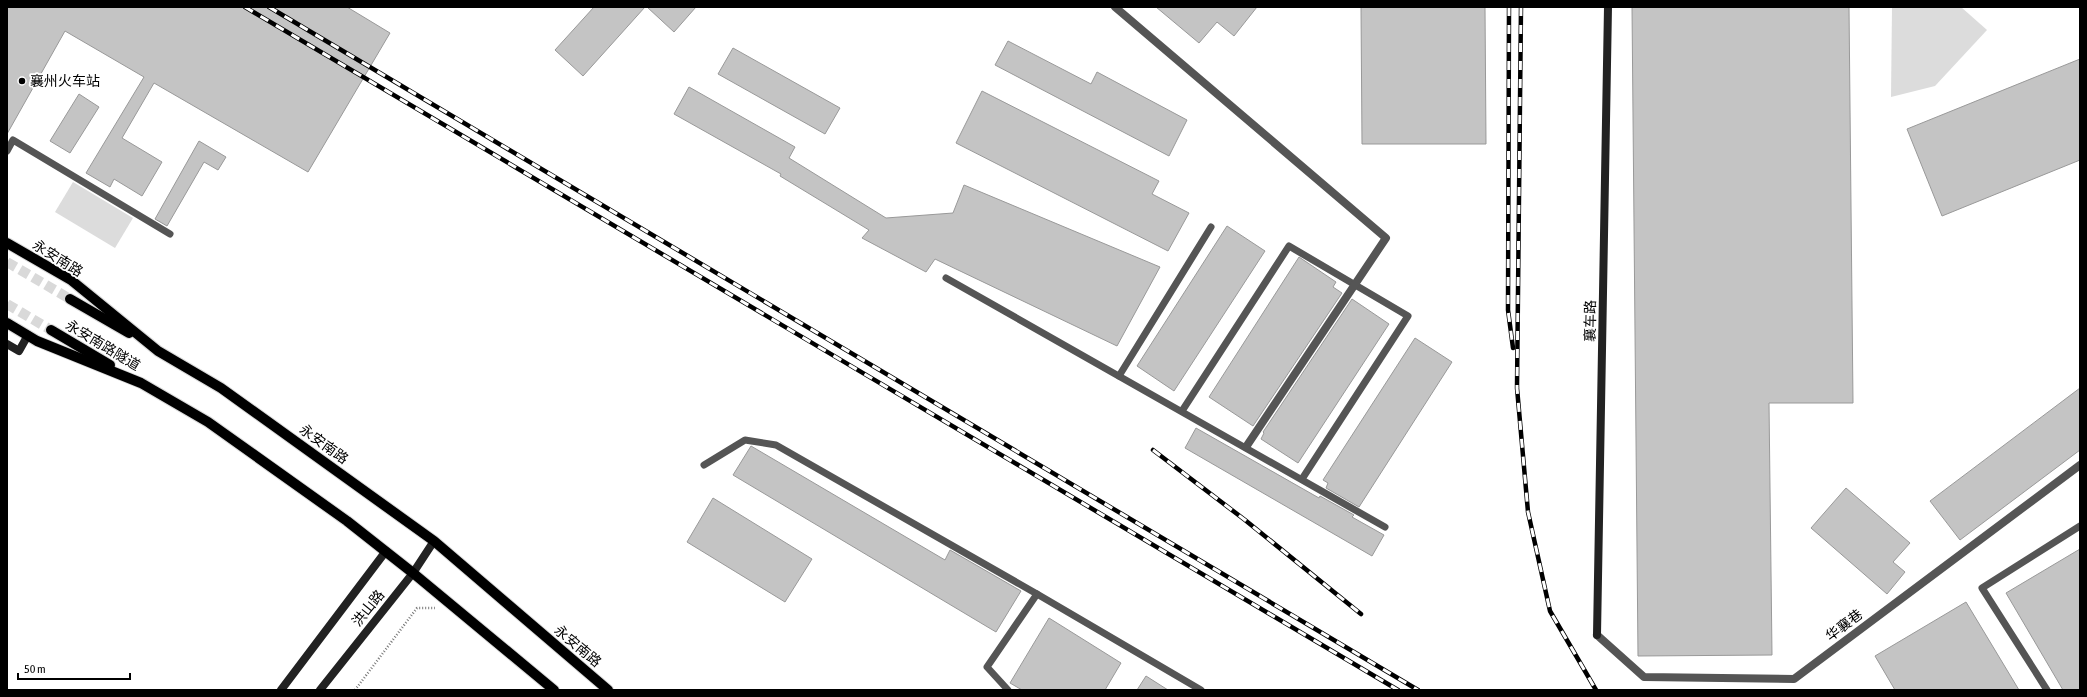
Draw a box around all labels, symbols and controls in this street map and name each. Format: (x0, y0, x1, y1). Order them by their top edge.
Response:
place label: 襄州火车站 (30, 73, 100, 89)
marker: 襄州火车站 (17, 76, 27, 86)
street label: 永安南路 (30, 236, 86, 280)
street label: 襄车路 (1582, 300, 1598, 342)
street label: 永安南路隧道 (63, 317, 143, 373)
street label: 永安南路 (297, 421, 351, 467)
street label: 洪山路 (349, 587, 387, 629)
street label: 华襄巷 (1822, 606, 1866, 644)
street label: 永安南路 (551, 622, 605, 670)
scale bar (18, 655, 130, 681)
text: 50 m (24, 662, 46, 676)

